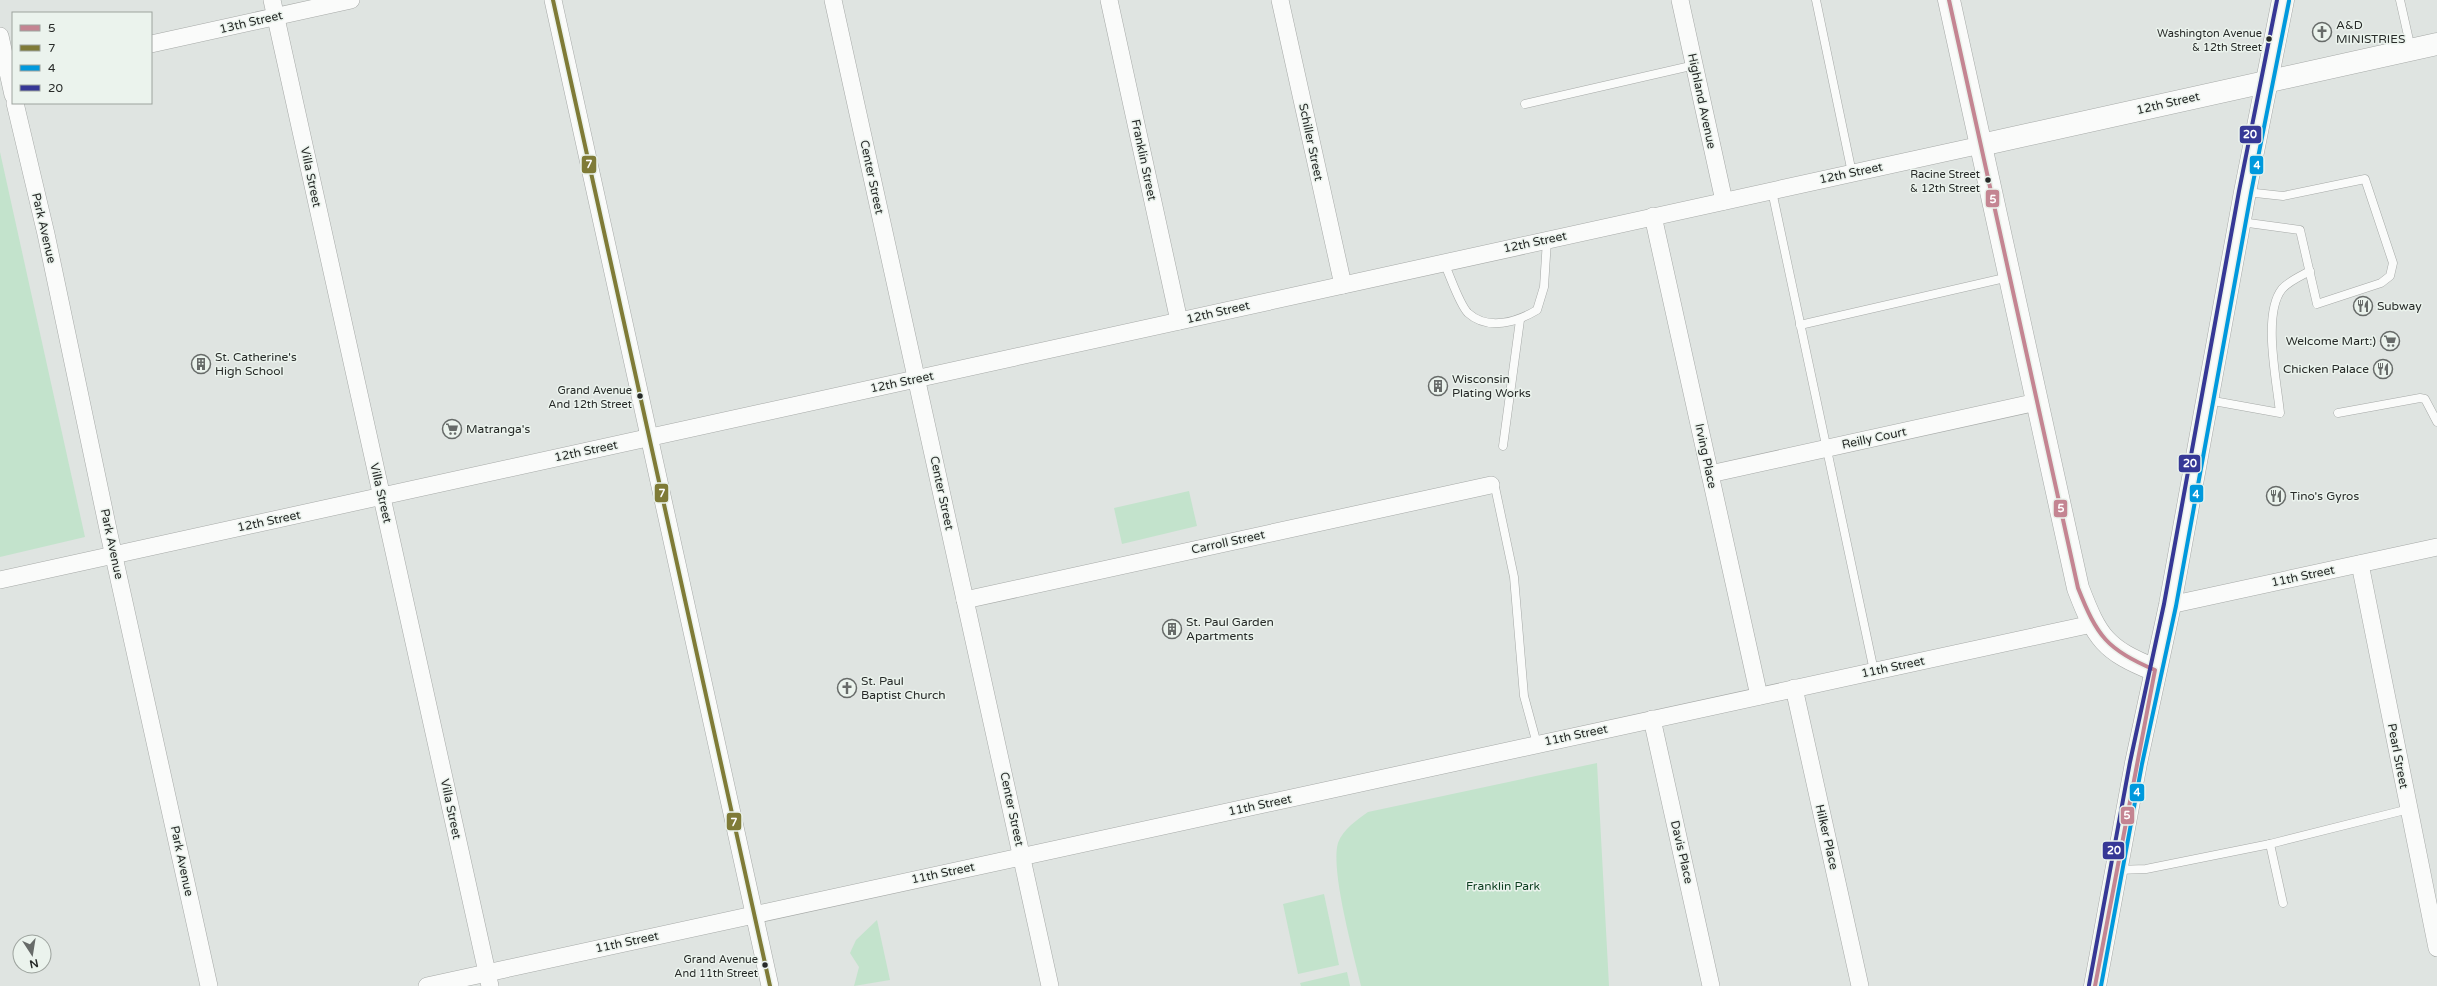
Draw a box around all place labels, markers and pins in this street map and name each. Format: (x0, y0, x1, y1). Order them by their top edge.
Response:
place label: A&D MINISTRIES (2336, 18, 2405, 46)
church icon: A&D MINISTRIES (2311, 21, 2333, 43)
place label: Washington Avenue & 12th Street (2157, 27, 2262, 54)
marker: Washington Avenue & 12th Street (2264, 34, 2274, 44)
place label: Racine Street & 12th Street (1910, 168, 1980, 195)
marker: Racine Street & 12th Street (1983, 175, 1993, 185)
restaurant icon: Subway (2352, 295, 2374, 317)
place label: Subway (2377, 299, 2422, 313)
supermarket icon: Welcome Mart:) (2379, 330, 2401, 352)
place label: Welcome Mart:) (2286, 334, 2376, 348)
place label: St. Catherine's High School (215, 350, 297, 378)
building icon: St. Catherine's High School (190, 353, 212, 375)
restaurant icon: Chicken Palace (2372, 358, 2394, 380)
place label: Chicken Palace (2283, 362, 2369, 376)
place label: Wisconsin Plating Works (1452, 372, 1531, 400)
building icon: Wisconsin Plating Works (1427, 375, 1449, 397)
place label: Grand Avenue And 12th Street (548, 384, 632, 411)
marker: Grand Avenue And 12th Street (635, 391, 645, 401)
supermarket icon: Matranga's (441, 418, 463, 440)
place label: Matranga's (466, 422, 530, 436)
restaurant icon: Tino's Gyros (2265, 485, 2287, 507)
place label: Tino's Gyros (2290, 489, 2359, 503)
place label: St. Paul Garden Apartments (1186, 615, 1274, 643)
building icon: St. Paul Garden Apartments (1161, 618, 1183, 640)
place label: St. Paul Baptist Church (861, 674, 946, 702)
church icon: St. Paul Baptist Church (836, 677, 858, 699)
place label: Grand Avenue And 11th Street (674, 953, 758, 980)
marker: Grand Avenue And 11th Street (760, 960, 770, 970)

